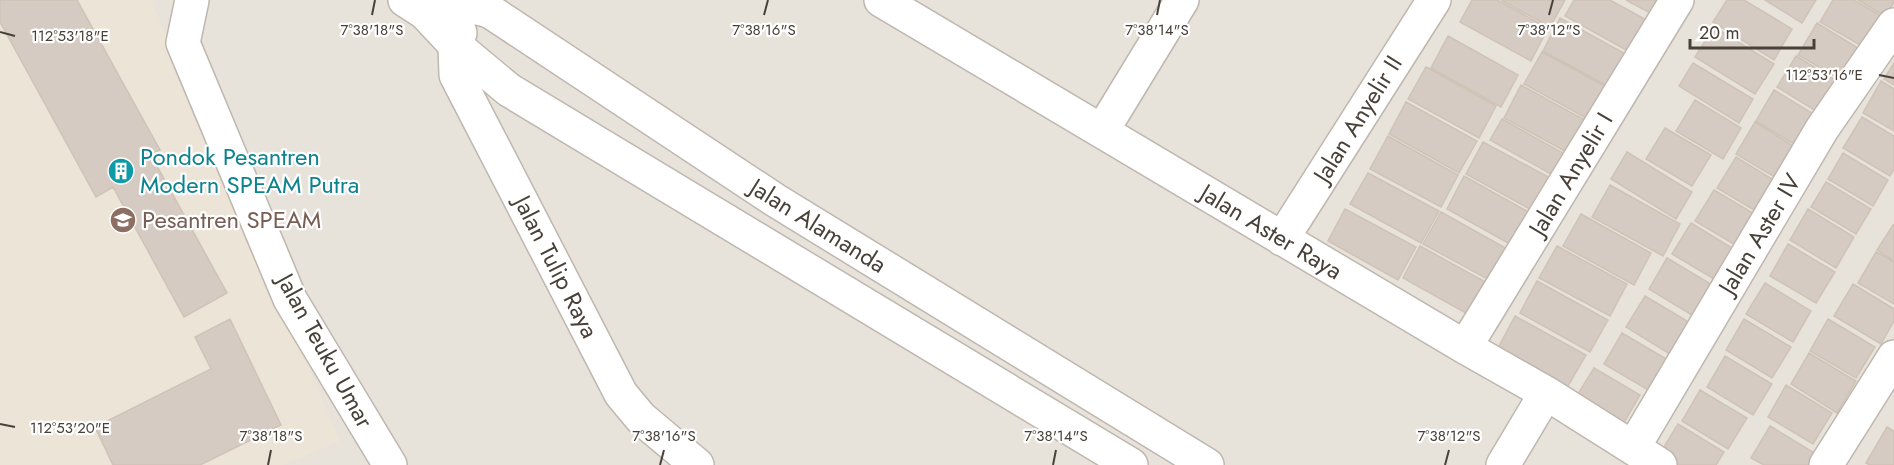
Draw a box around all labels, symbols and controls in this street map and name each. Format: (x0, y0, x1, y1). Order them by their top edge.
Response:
scale bar (1690, 12, 1814, 50)
text: 7°38'18"S (341, 19, 403, 41)
text: 7°38'16"S (732, 19, 796, 41)
text: 7°38'14"S (1125, 19, 1189, 41)
text: 7°38'12"S (1517, 19, 1581, 41)
text: 20 m (1699, 20, 1739, 46)
text: 112°53'18"E (31, 25, 109, 47)
street label: Jalan Anyelir II (1303, 48, 1411, 192)
text: 112°53'16"E (1785, 64, 1863, 86)
street label: Jalan Anyelir I (1518, 106, 1621, 245)
place label: Pondok Pesantren Modern SPEAM Putra (140, 139, 359, 202)
building icon: Pondok Pesantren Modern SPEAM Putra (106, 156, 136, 186)
street label: Jalan Aster IV (1708, 167, 1809, 303)
street label: Jalan Alamanda (741, 168, 893, 282)
street label: Jalan Aster Raya (1191, 174, 1349, 288)
street label: Jalan Tulip Raya (504, 187, 607, 344)
place label: Pesantren SPEAM (142, 202, 321, 237)
school or university icon: Pesantren SPEAM (108, 205, 138, 235)
street label: Jalan Teuku Umar (267, 265, 383, 435)
text: 112°53'20"E (30, 417, 110, 439)
text: 7°38'18"S (240, 425, 302, 447)
text: 7°38'16"S (632, 425, 696, 447)
text: 7°38'14"S (1024, 425, 1088, 447)
text: 7°38'12"S (1417, 425, 1481, 447)

